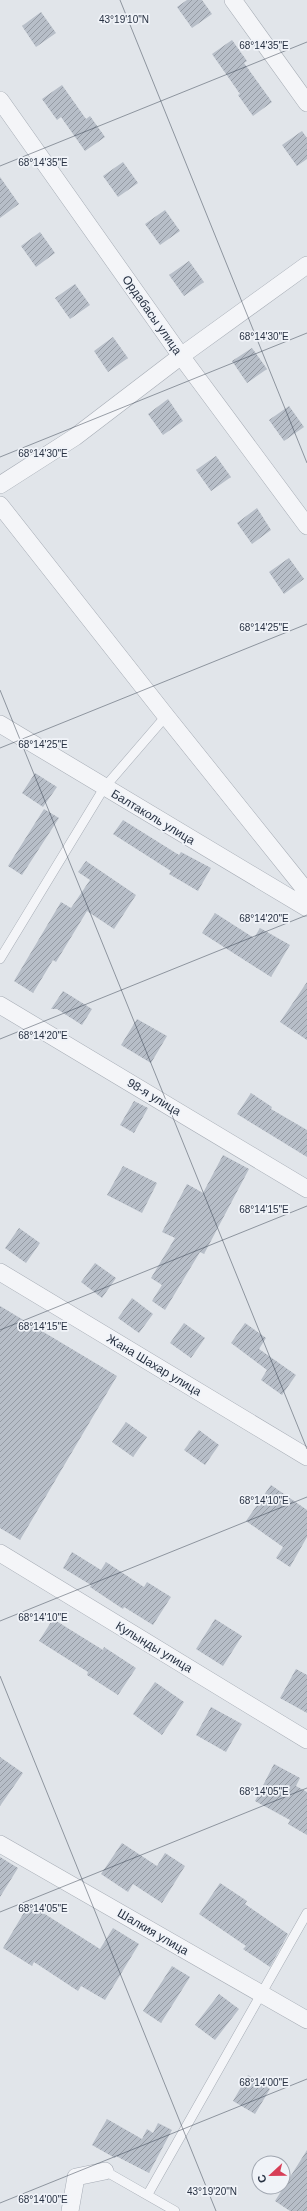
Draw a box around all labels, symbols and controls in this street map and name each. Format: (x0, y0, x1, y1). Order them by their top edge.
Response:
text: 43°19'10"N (99, 14, 149, 25)
text: 68°14'35"E (239, 40, 289, 51)
text: 68°14'35"E (18, 157, 68, 168)
street label: Ордабасы улица (119, 273, 185, 358)
text: 68°14'30"E (239, 331, 289, 342)
text: 68°14'30"E (18, 448, 68, 459)
text: 68°14'25"E (239, 622, 289, 633)
text: 68°14'25"E (18, 739, 68, 750)
street label: Балтаколь улица (109, 787, 198, 848)
text: 68°14'20"E (239, 913, 289, 924)
text: 68°14'20"E (18, 1030, 68, 1041)
street label: 98-я улица (125, 1076, 184, 1119)
text: 68°14'15"E (239, 1204, 289, 1215)
text: 68°14'15"E (18, 1321, 68, 1332)
street label: Жана Шахар улица (104, 1331, 204, 1399)
text: 68°14'10"E (239, 1495, 289, 1506)
text: 68°14'10"E (18, 1612, 68, 1623)
street label: Кулынды улица (113, 1619, 195, 1676)
text: 68°14'05"E (239, 1786, 289, 1797)
text: 68°14'05"E (18, 1903, 68, 1914)
street label: Шалкия улица (115, 1906, 191, 1958)
text: 68°14'00"E (239, 2077, 289, 2088)
north arrow (251, 2155, 291, 2195)
text: С (255, 2173, 269, 2185)
text: 43°19'20"N (187, 2186, 237, 2197)
text: 68°14'00"E (18, 2194, 68, 2205)

